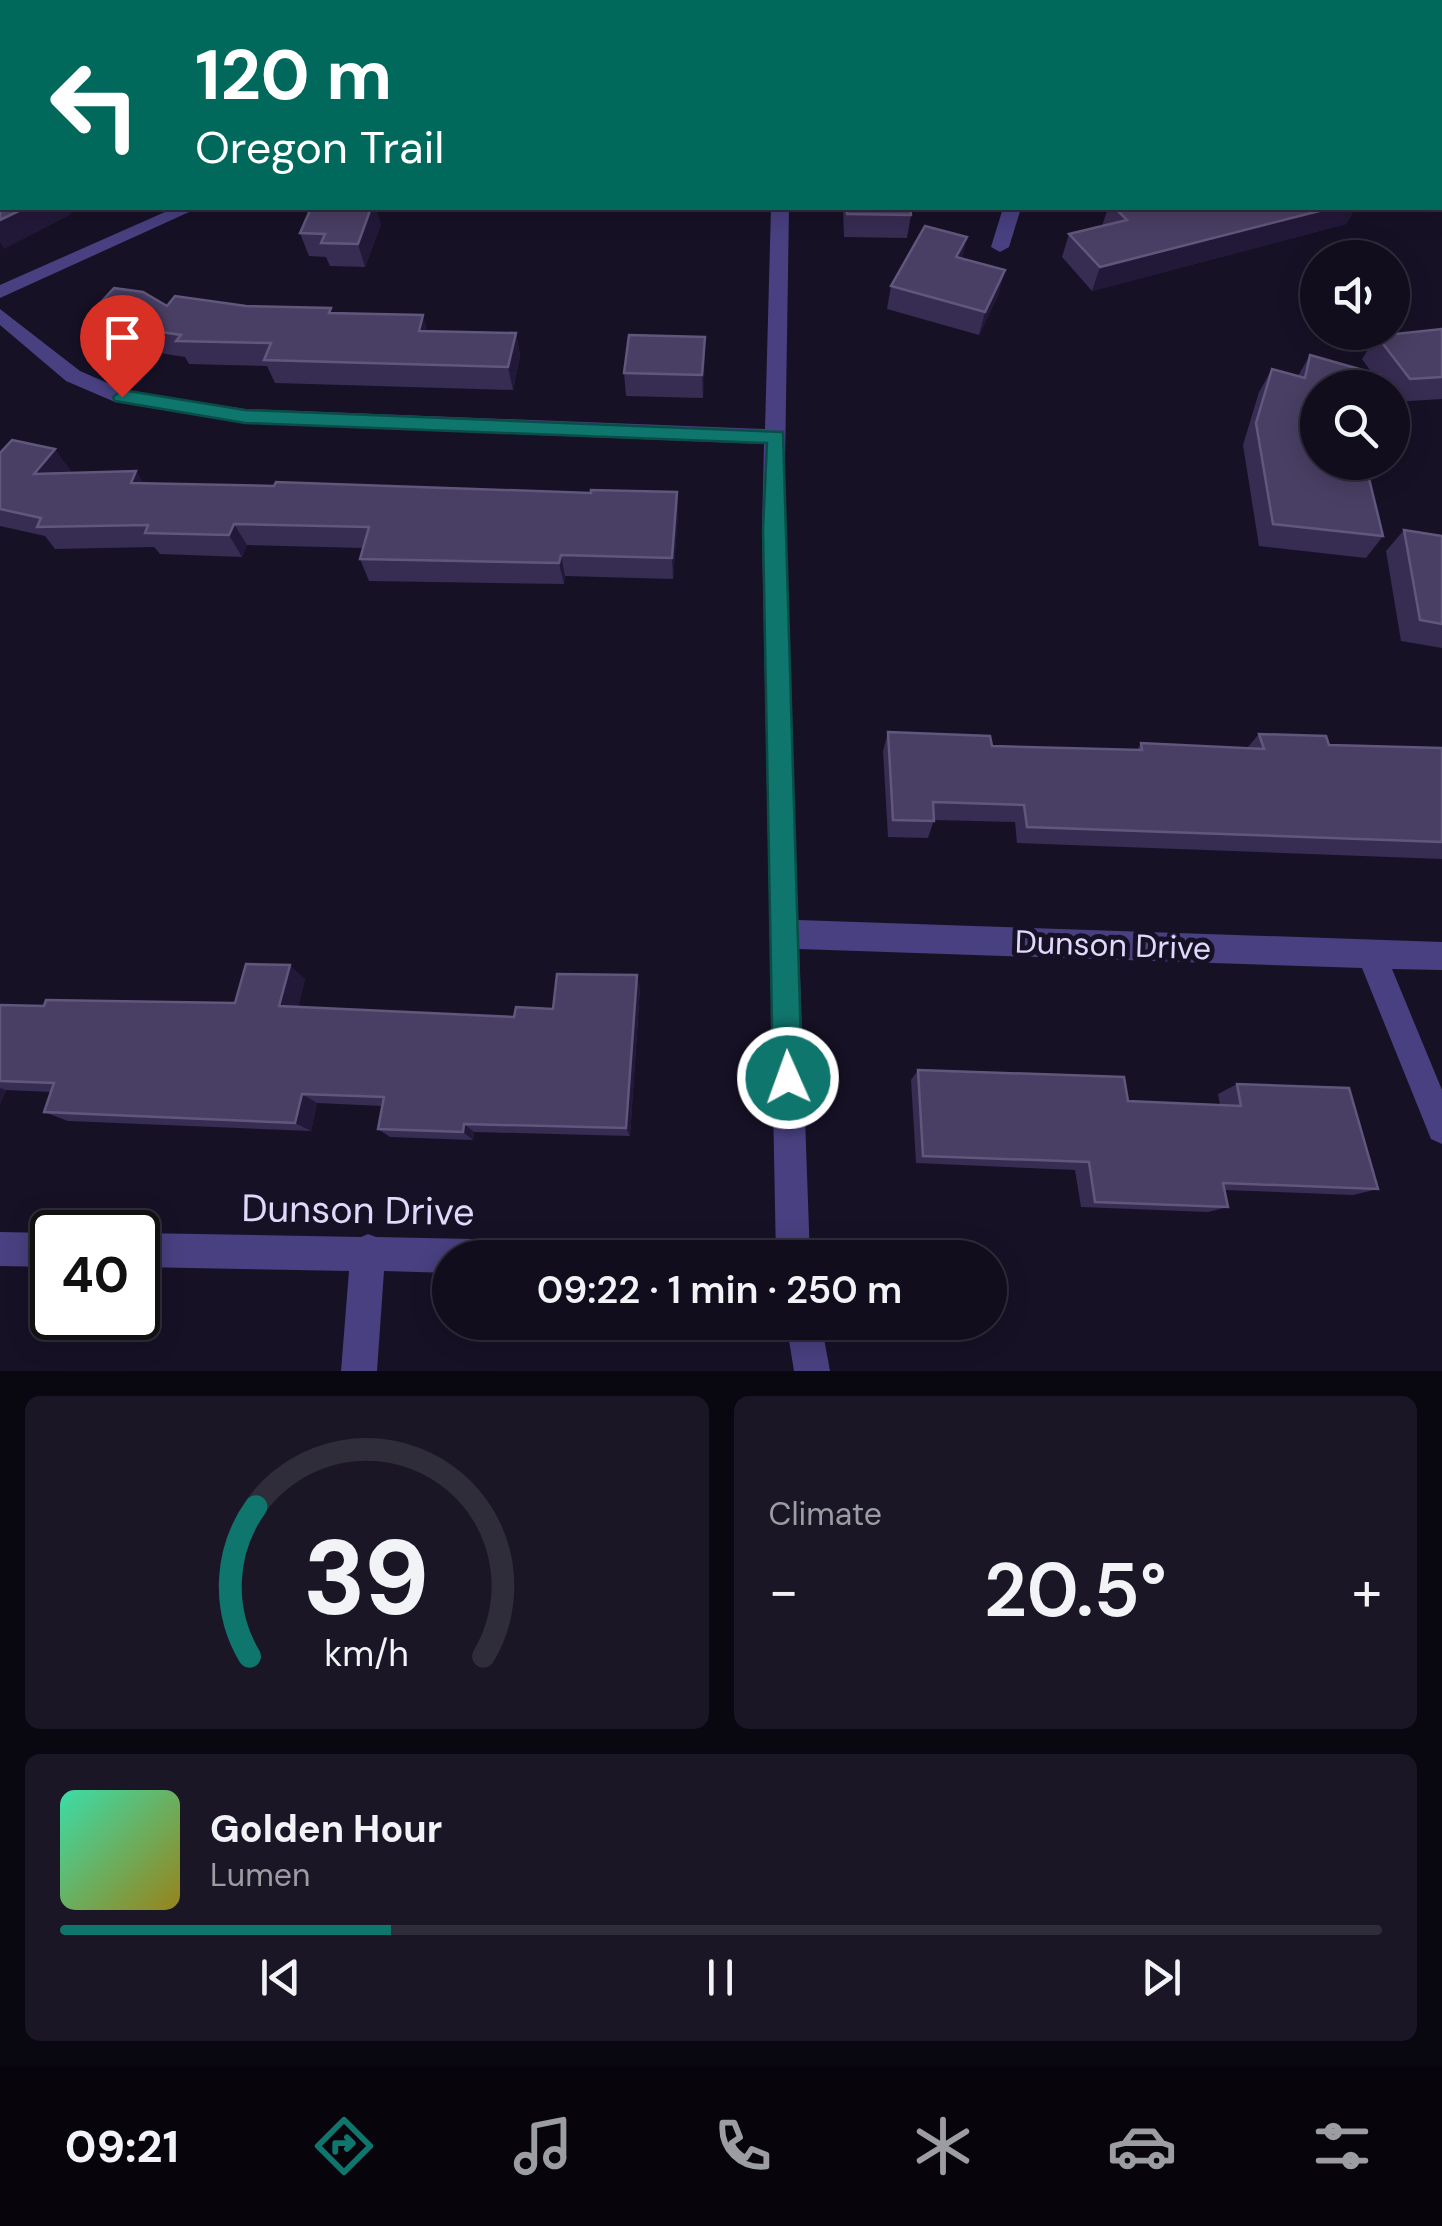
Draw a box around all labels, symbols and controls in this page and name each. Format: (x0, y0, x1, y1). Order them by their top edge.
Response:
text: 120 m (195, 30, 392, 121)
icon: left (30, 40, 160, 170)
text: Oregon Trail (195, 118, 444, 177)
map controls (1300, 240, 1410, 480)
button: sound (1300, 240, 1410, 350)
pin (80, 295, 165, 398)
icon: arrive (95, 310, 150, 365)
button: search (1300, 370, 1410, 480)
street label: Dunson Drive (1014, 921, 1212, 969)
position arrow (736, 1026, 840, 1130)
street label: Dunson Drive (241, 1183, 475, 1237)
speed limit sign: 40 (30, 1210, 160, 1340)
text: 09:22 · 1 min · 250 m (537, 1265, 902, 1315)
text: Climate (769, 1493, 882, 1535)
text: 39 (304, 1511, 430, 1646)
text: 20.5° (984, 1542, 1167, 1639)
text: − (769, 1555, 799, 1627)
text: + (1352, 1555, 1382, 1627)
text: km/h (325, 1631, 409, 1677)
text: Golden Hour (210, 1804, 442, 1854)
text: Lumen (210, 1854, 310, 1896)
icon: previous (253, 1950, 308, 2005)
icon: pause (693, 1950, 748, 2005)
icon: next (1134, 1950, 1189, 2005)
icon: directions (309, 2111, 379, 2181)
icon: music (508, 2111, 578, 2181)
icon: phone (708, 2111, 778, 2181)
icon: climate (908, 2111, 978, 2181)
icon: car (1107, 2111, 1177, 2181)
icon: filters (1307, 2111, 1377, 2181)
text: 09:21 (65, 2117, 179, 2176)

